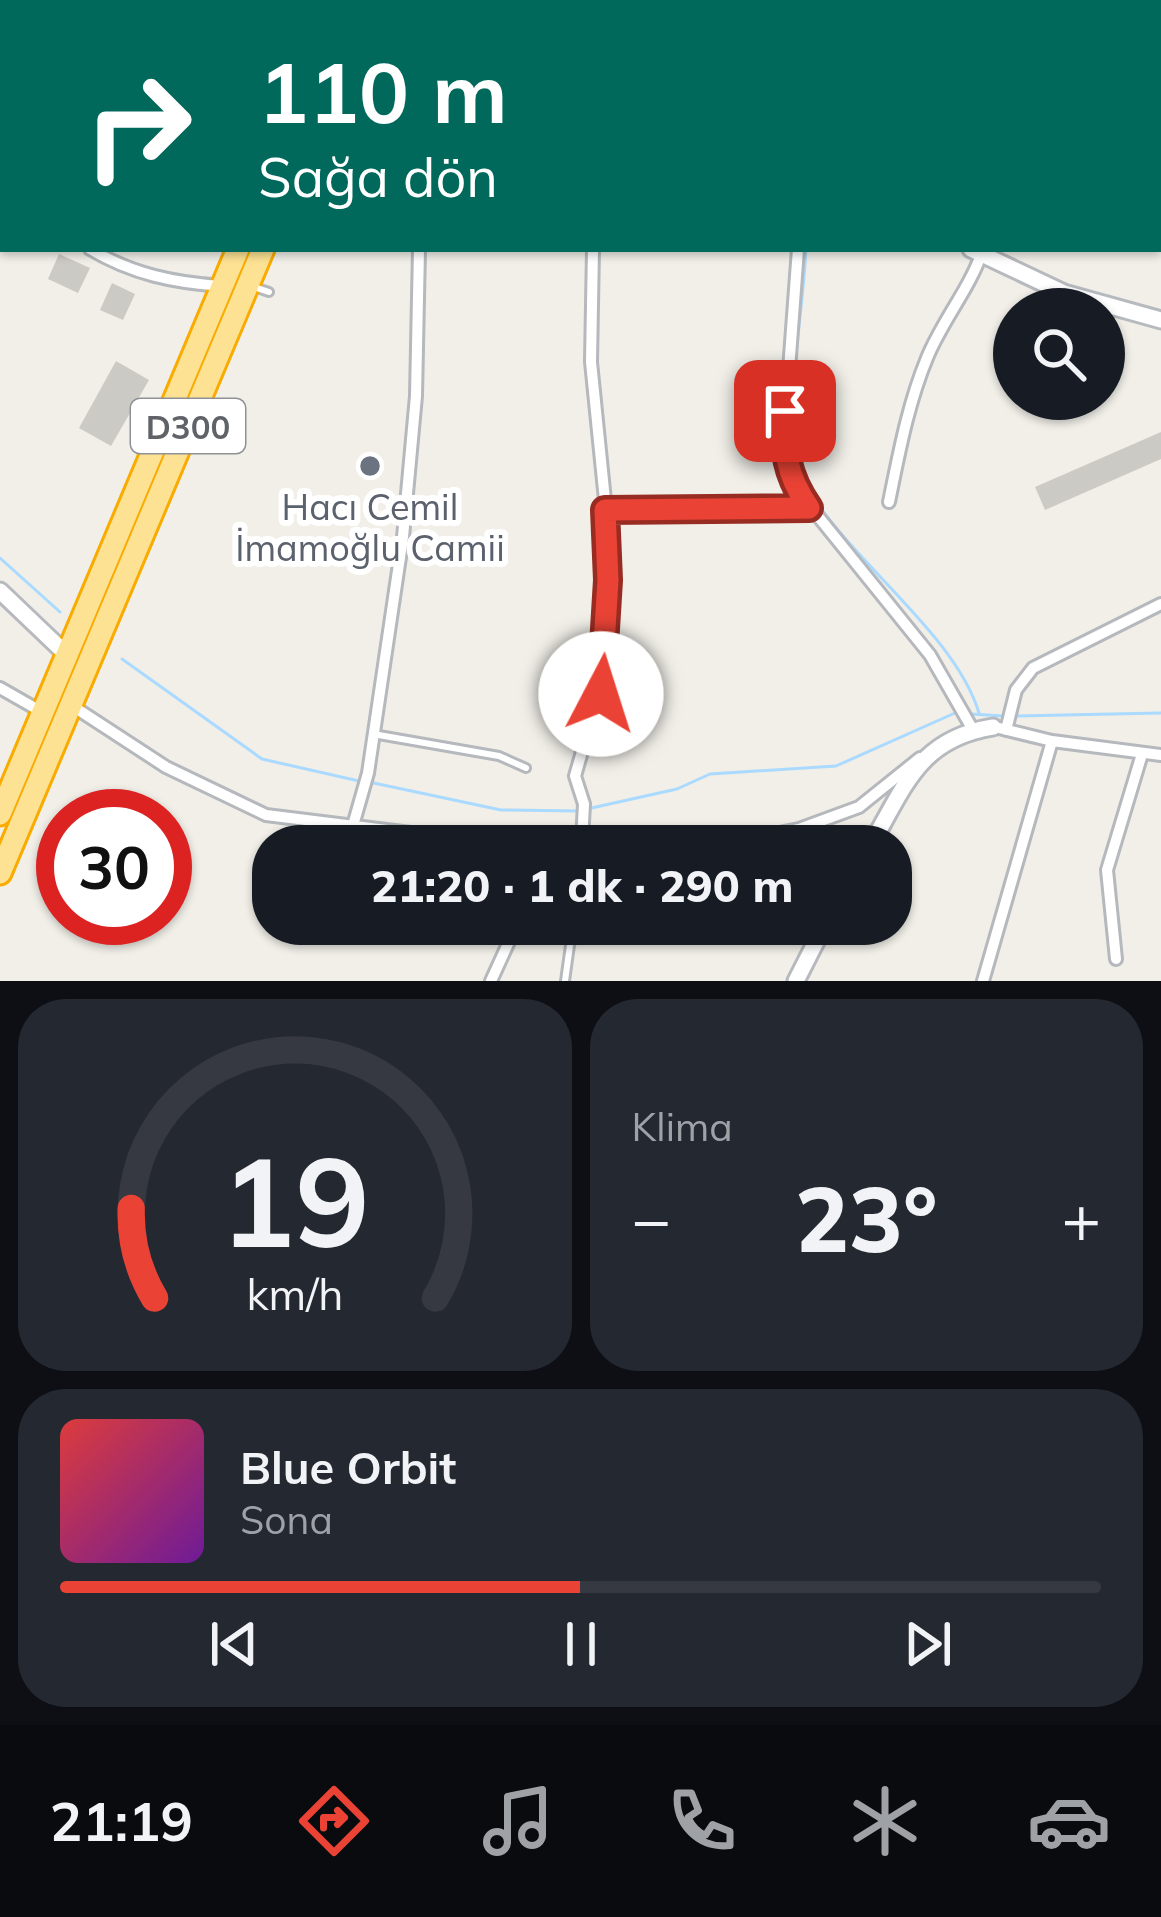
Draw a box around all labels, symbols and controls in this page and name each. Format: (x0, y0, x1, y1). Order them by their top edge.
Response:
text: 110 m (258, 39, 508, 144)
icon: right (60, 48, 216, 204)
text: Sağa dön (258, 143, 498, 211)
map controls (993, 288, 1125, 420)
button: search (993, 288, 1125, 420)
pin (734, 360, 836, 462)
icon: arrive (752, 378, 818, 444)
road number: D300 (131, 399, 245, 453)
marker: Hacı Cemil İmamoğlu Camii (357, 453, 383, 479)
place label: Hacı Cemil İmamoğlu Camii (235, 484, 505, 570)
position arrow (538, 631, 664, 757)
speed limit sign: 30 (36, 789, 192, 945)
text: 21:20 · 1 dk · 290 m (371, 857, 793, 913)
text: Klima (632, 1102, 733, 1151)
text: 19 (220, 1122, 370, 1278)
text: 23° (795, 1162, 938, 1275)
text: − (632, 1177, 671, 1260)
text: + (1061, 1177, 1101, 1260)
text: km/h (246, 1267, 343, 1321)
text: Blue Orbit (240, 1439, 456, 1495)
text: Sona (240, 1495, 333, 1544)
icon: previous (201, 1611, 267, 1677)
icon: pause (548, 1611, 614, 1677)
icon: next (895, 1611, 961, 1677)
icon: directions (292, 1779, 376, 1863)
icon: music (476, 1779, 560, 1863)
icon: phone (660, 1779, 744, 1863)
icon: climate (843, 1779, 927, 1863)
icon: car (1027, 1779, 1111, 1863)
text: 21:19 (50, 1787, 193, 1855)

